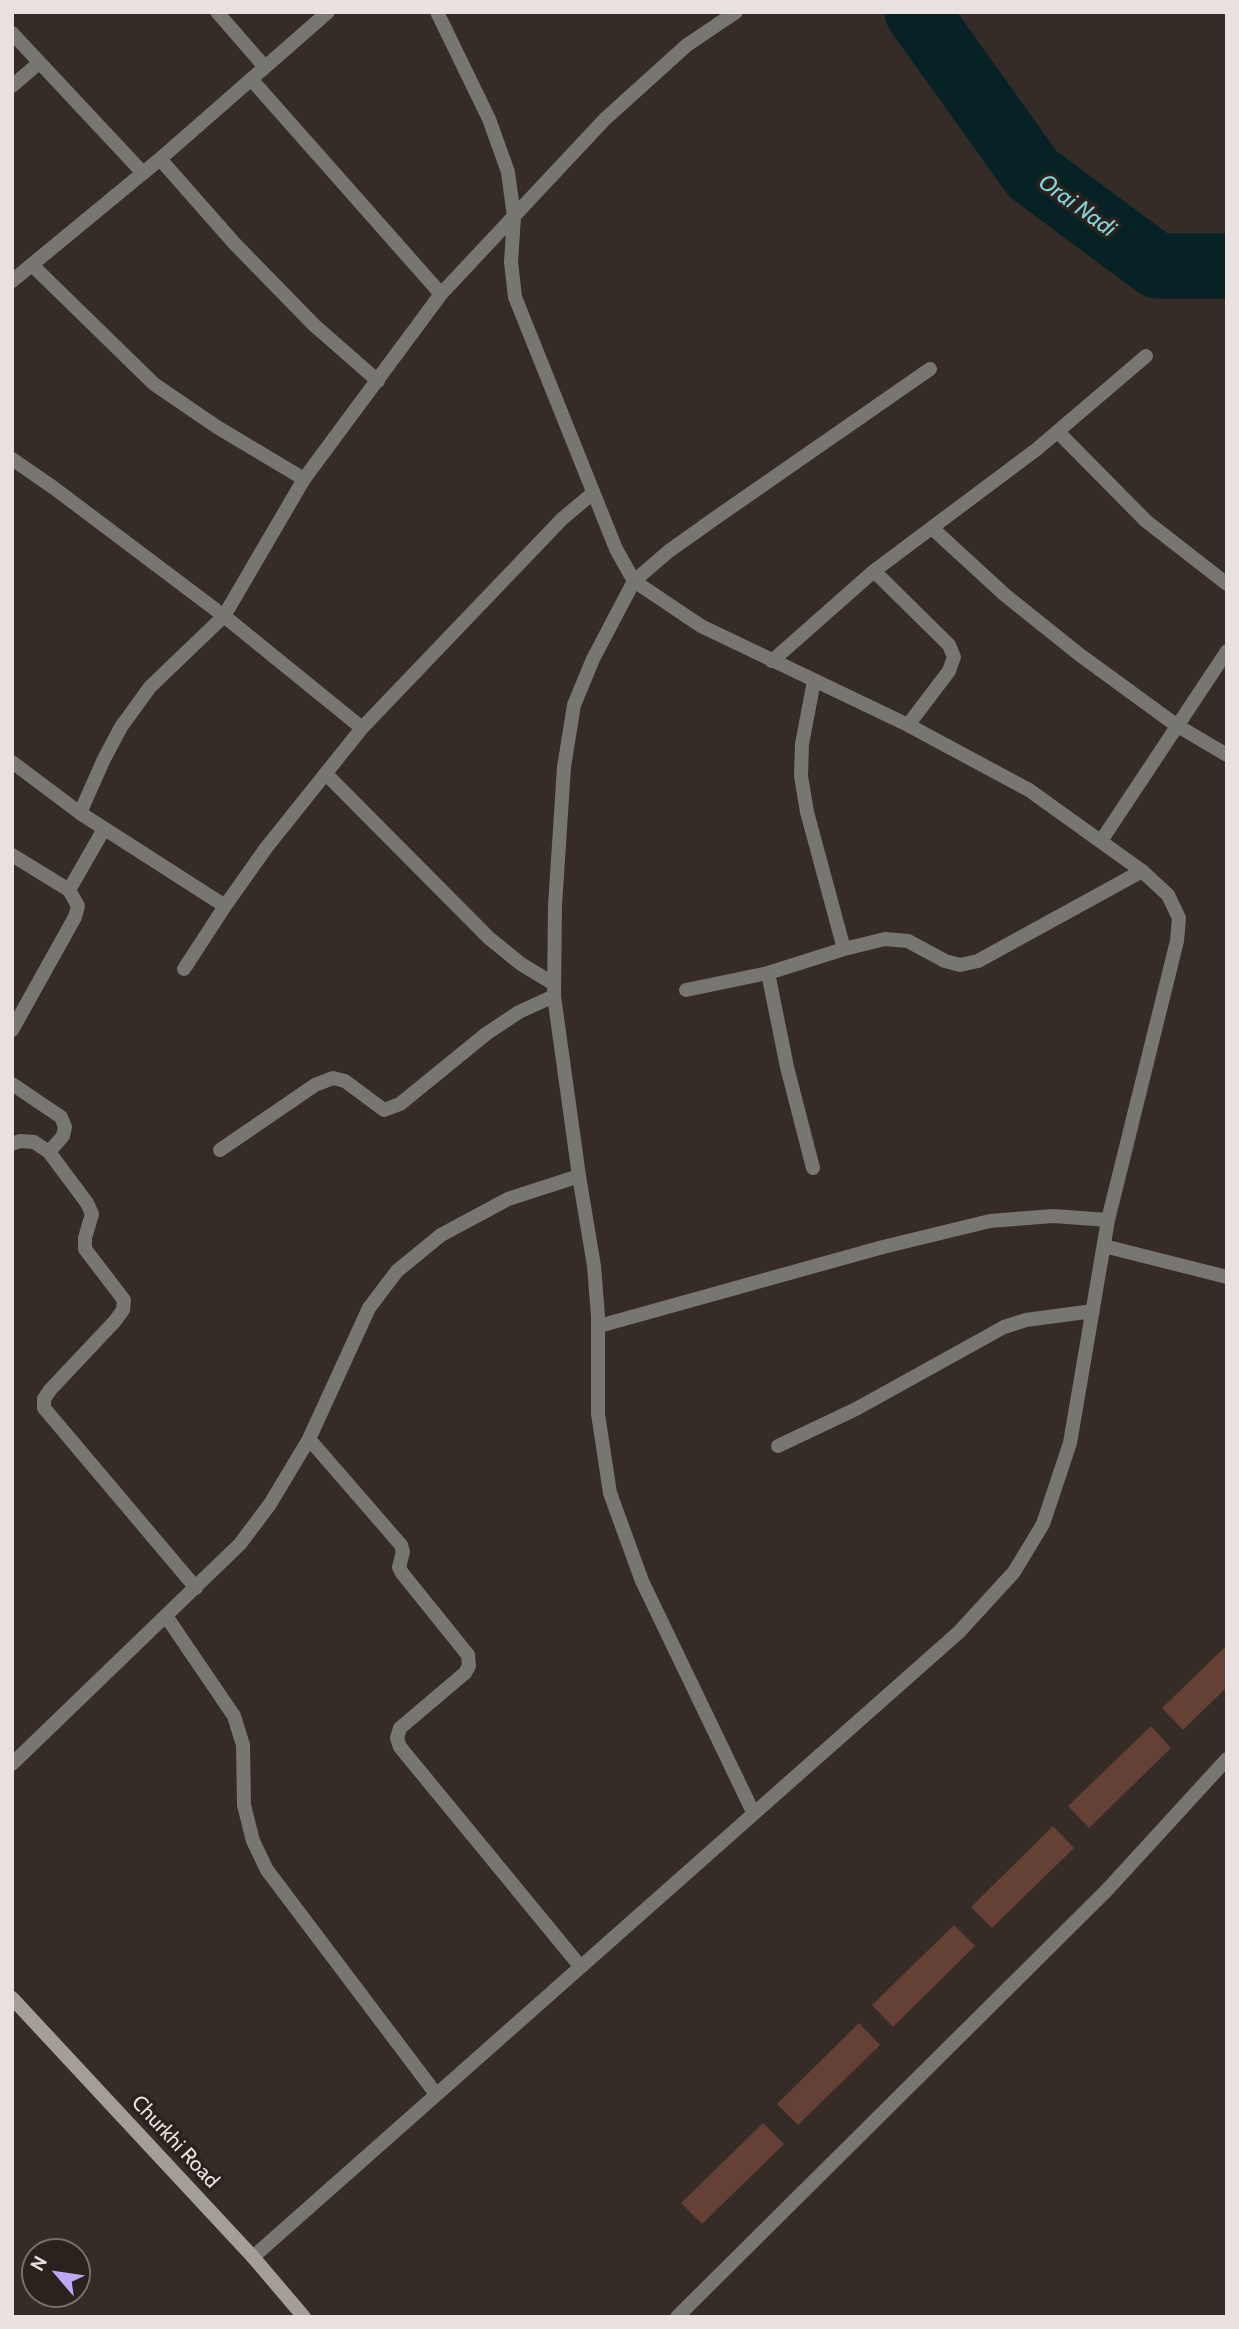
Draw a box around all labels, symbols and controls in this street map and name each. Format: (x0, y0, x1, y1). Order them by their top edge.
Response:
water label: Orai Nadi (1033, 169, 1121, 243)
street label: Churkhi Road (126, 2090, 224, 2194)
north arrow (21, 2238, 91, 2308)
text: N (26, 2252, 52, 2275)

